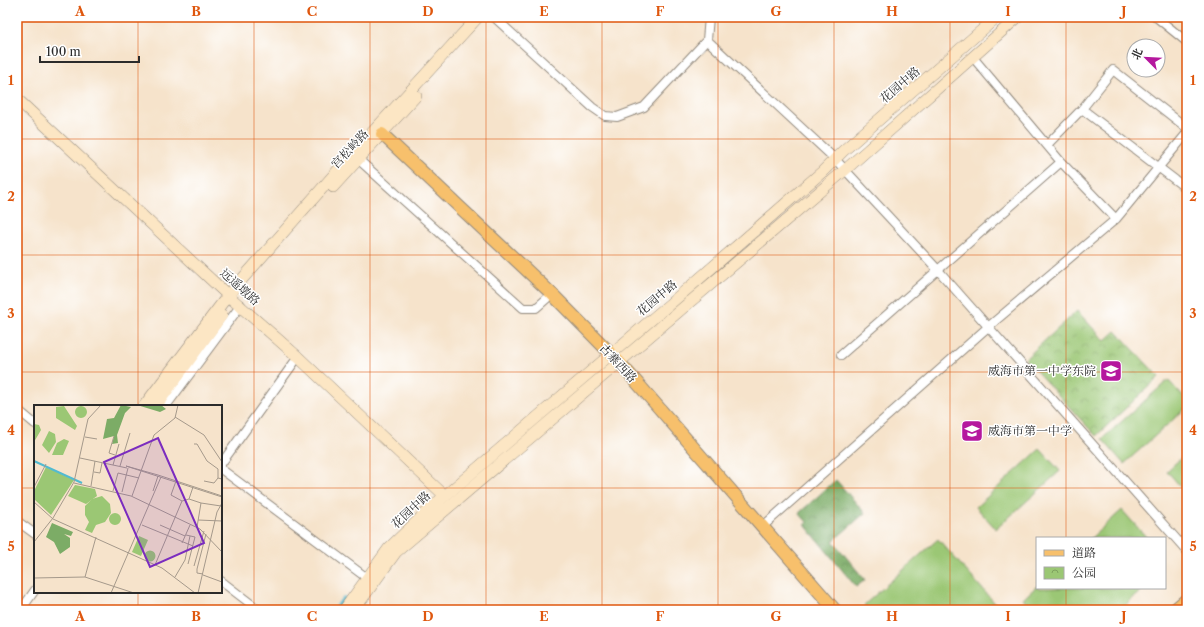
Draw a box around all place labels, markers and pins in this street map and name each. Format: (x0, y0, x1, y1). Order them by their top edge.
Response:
school or university icon: 威海市第一中学东院 (1098, 358, 1124, 384)
place label: 威海市第一中学东院 (988, 363, 1096, 378)
school or university icon: 威海市第一中学 (959, 418, 985, 444)
place label: 威海市第一中学 (988, 423, 1072, 438)

